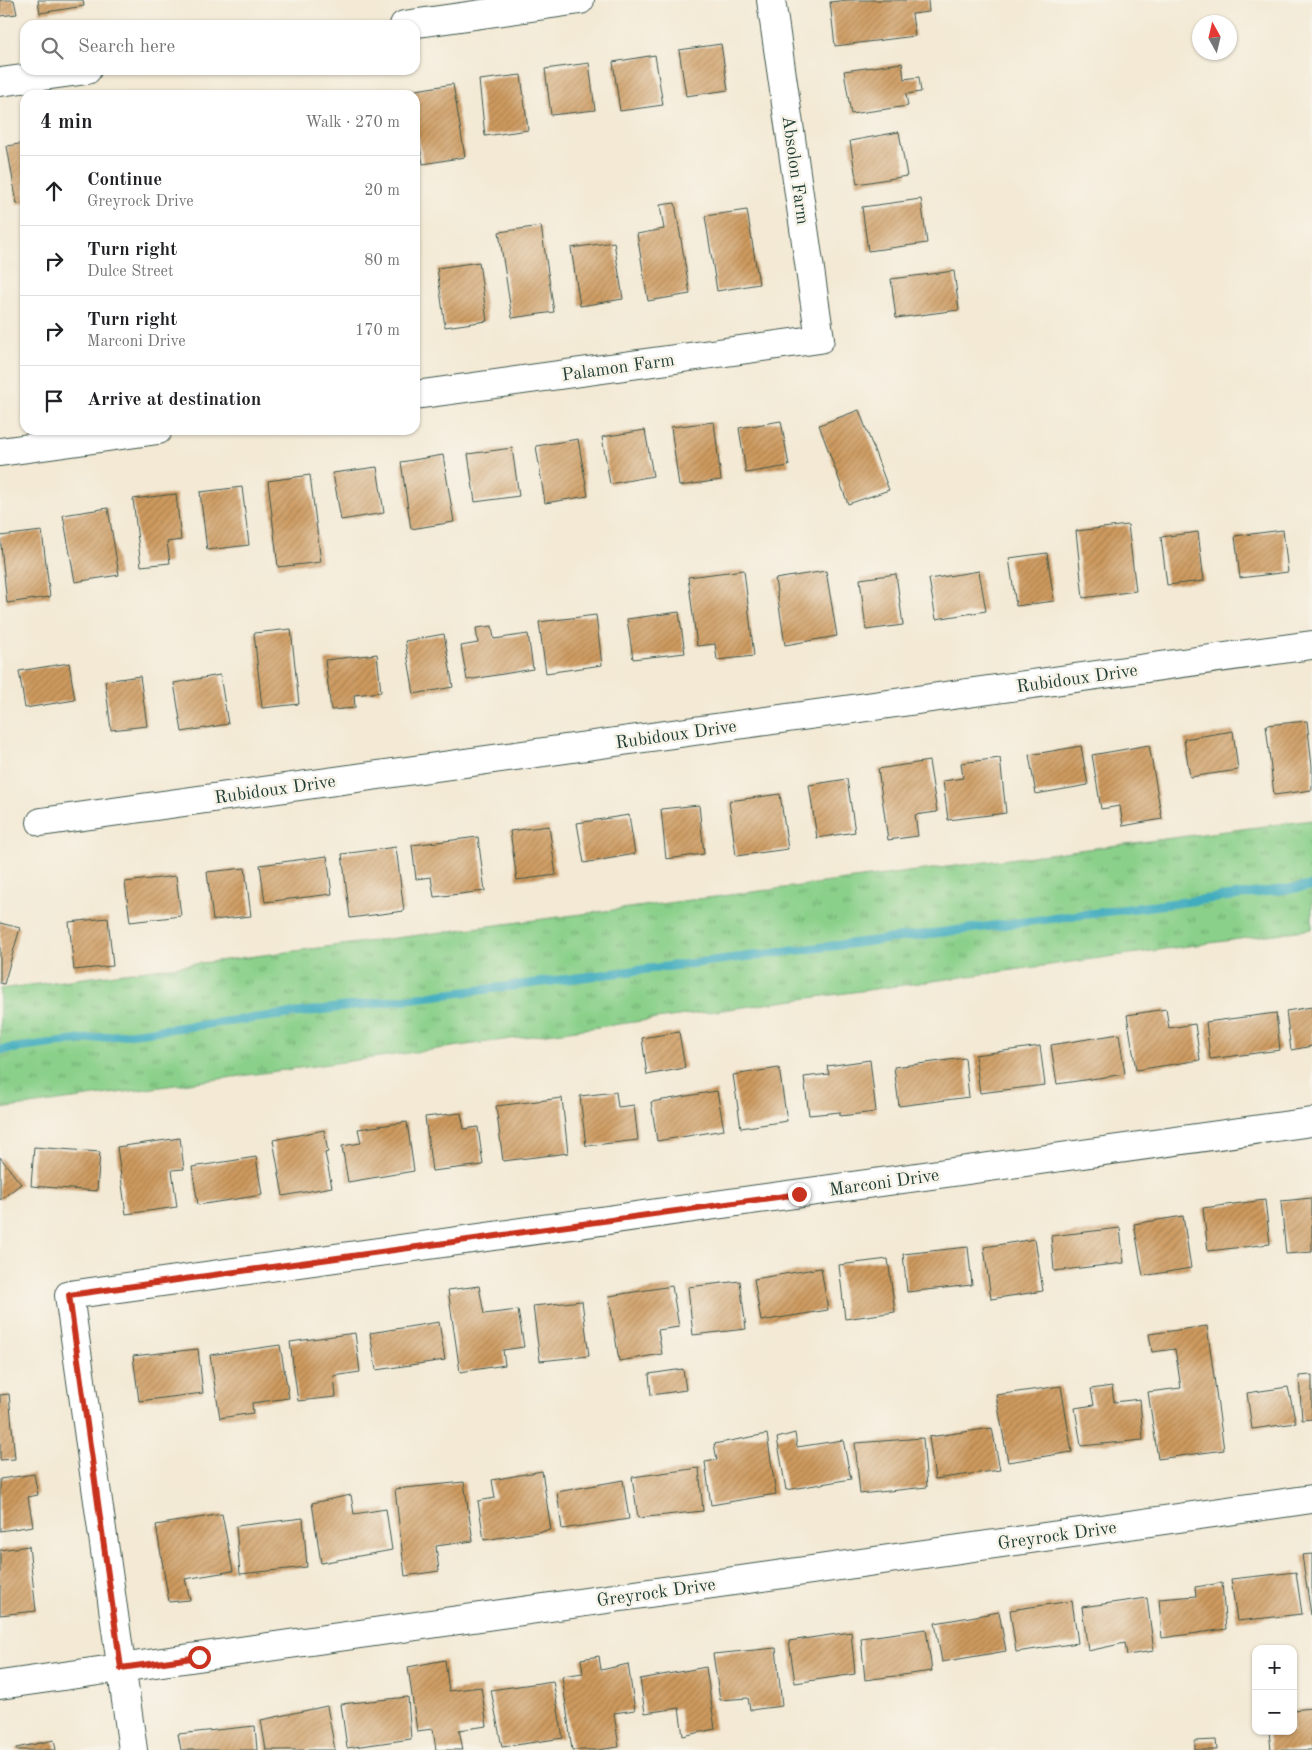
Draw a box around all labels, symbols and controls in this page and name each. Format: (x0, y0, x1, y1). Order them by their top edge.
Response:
north arrow (1192, 15, 1237, 60)
search box (20, 20, 420, 75)
icon: search (38, 34, 66, 62)
text: Search here (78, 38, 175, 57)
text: 4 min (40, 112, 93, 133)
street label: Absolon Farm (778, 114, 812, 226)
text: Walk · 270 m (305, 115, 400, 131)
text: Continue (87, 171, 162, 190)
icon: ahead (40, 177, 68, 205)
text: 20 m (364, 183, 400, 199)
text: Greyrock Drive (87, 194, 194, 210)
text: Turn right (87, 241, 177, 260)
icon: right (40, 247, 68, 275)
text: 80 m (364, 253, 400, 269)
text: Dulce Street (87, 264, 174, 280)
text: Turn right (87, 311, 177, 330)
icon: right (40, 317, 68, 345)
text: 170 m (355, 323, 400, 339)
text: Marconi Drive (87, 334, 186, 350)
street label: Palamon Farm (561, 351, 676, 385)
icon: arrive (40, 387, 68, 415)
text: Arrive at destination (87, 391, 261, 410)
street label: Rubidoux Drive (1015, 662, 1139, 696)
street label: Rubidoux Drive (614, 718, 738, 752)
street label: Rubidoux Drive (213, 773, 337, 807)
street label: Marconi Drive (828, 1166, 940, 1200)
route end (788, 1183, 811, 1206)
street label: Greyrock Drive (996, 1519, 1118, 1553)
street label: Greyrock Drive (595, 1576, 717, 1610)
map controls (1252, 1645, 1297, 1735)
button: + (1252, 1645, 1297, 1690)
route start (188, 1646, 211, 1669)
button: − (1252, 1690, 1297, 1735)

